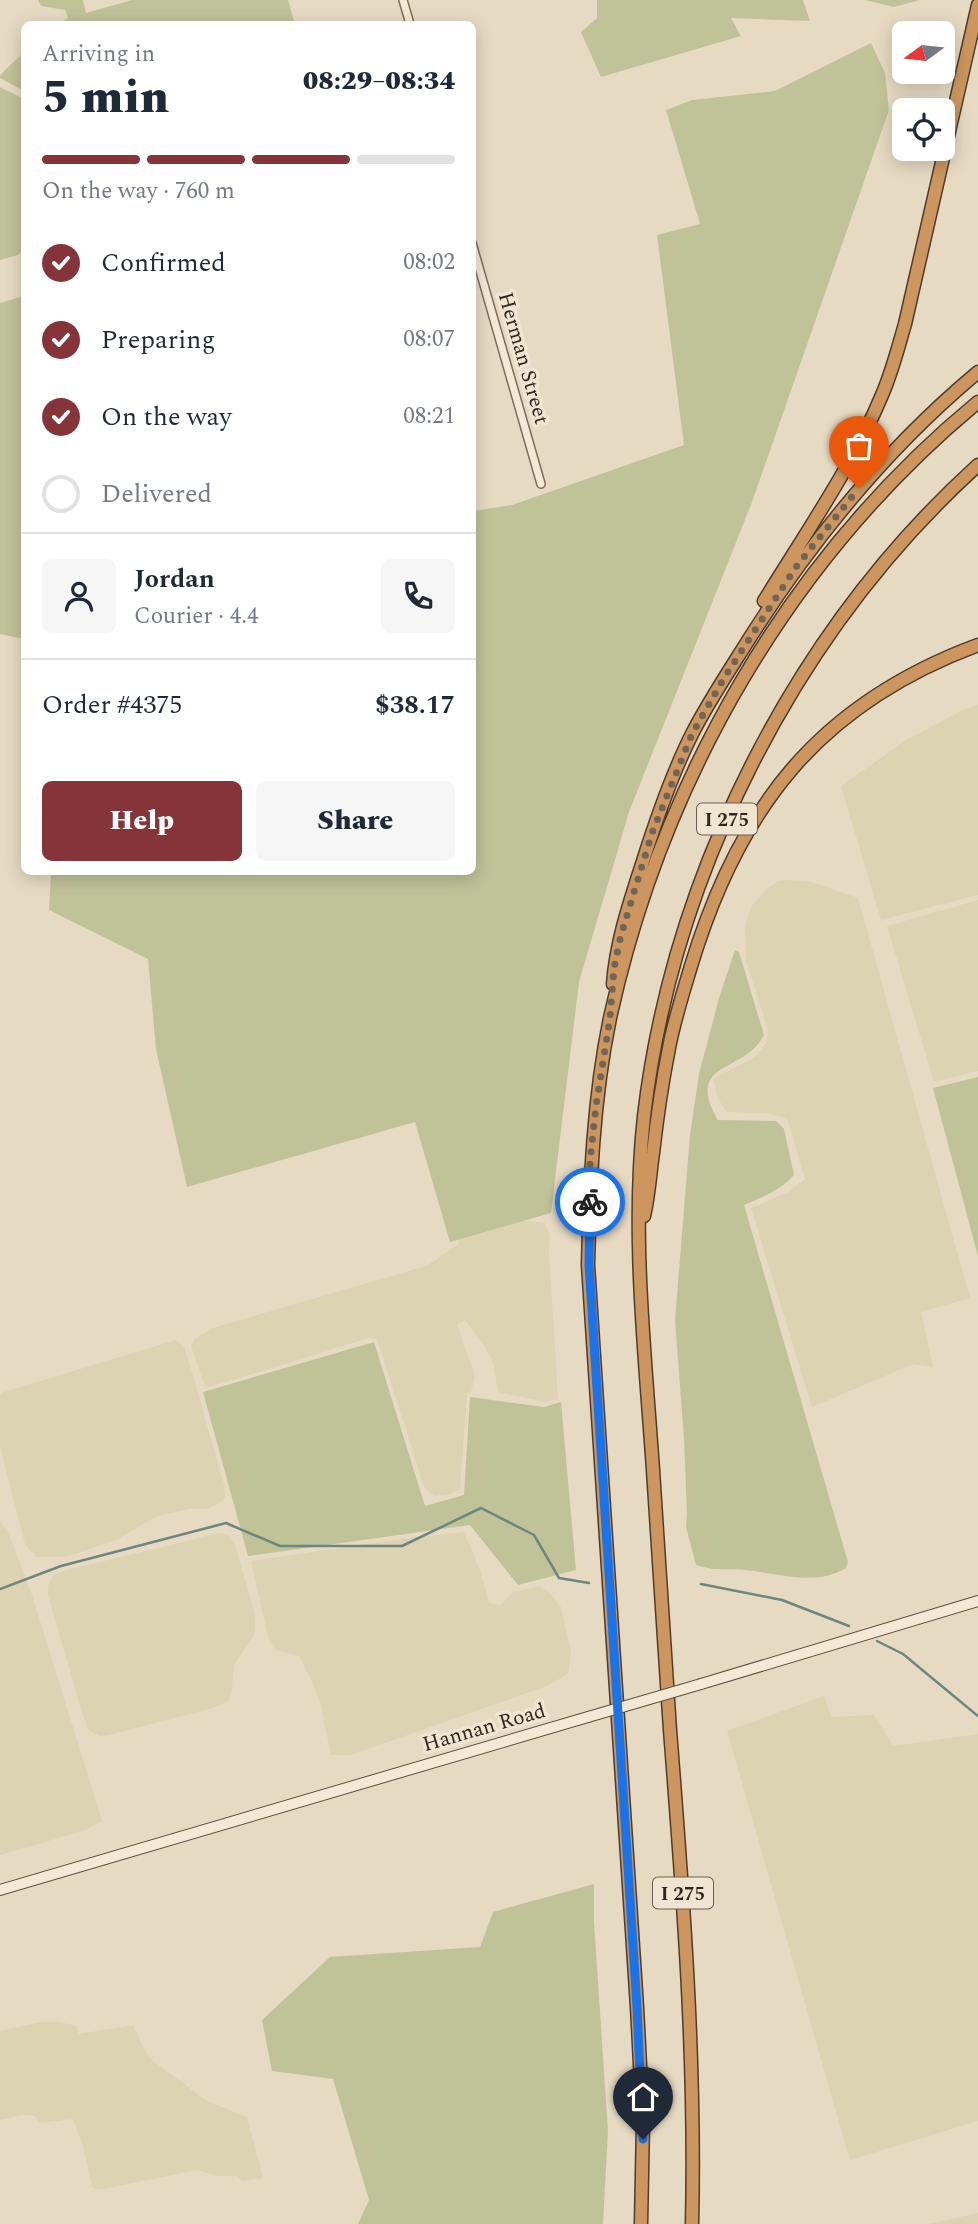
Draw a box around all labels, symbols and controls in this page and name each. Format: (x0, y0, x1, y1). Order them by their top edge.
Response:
north arrow (892, 21, 956, 84)
map controls (892, 21, 955, 161)
text: Arriving in (42, 37, 155, 72)
text: 08:29–08:34 (303, 61, 455, 101)
text: 5 min (42, 63, 169, 133)
button: locate (892, 98, 955, 161)
text: On the way · 760 m (42, 174, 235, 209)
text: Confirmed (101, 243, 226, 283)
icon: check (42, 244, 80, 282)
text: 08:02 (403, 245, 455, 280)
street label: Herman Street (489, 288, 557, 428)
text: Preparing (101, 320, 215, 360)
icon: check (42, 321, 80, 359)
text: 08:07 (403, 322, 455, 357)
text: On the way (101, 397, 232, 437)
icon: check (42, 398, 80, 436)
text: 08:21 (403, 399, 455, 434)
pin (829, 416, 889, 488)
icon: bag (840, 427, 878, 465)
text: Delivered (101, 474, 212, 514)
button: person (42, 559, 116, 633)
text: Jordan (134, 559, 215, 599)
button: phone (381, 559, 455, 633)
text: Courier · 4.4 (134, 599, 259, 634)
text: Order #4375 (42, 685, 182, 725)
text: $38.17 (375, 685, 455, 725)
button: Help (42, 781, 242, 861)
button: Share (256, 781, 455, 861)
road number: I 275 (697, 804, 757, 834)
courier (555, 1167, 625, 1237)
icon: bike (571, 1183, 609, 1221)
street label: Hannan Road (419, 1695, 550, 1761)
road number: I 275 (653, 1878, 713, 1909)
pin (613, 2067, 673, 2139)
icon: home (624, 2078, 662, 2116)

